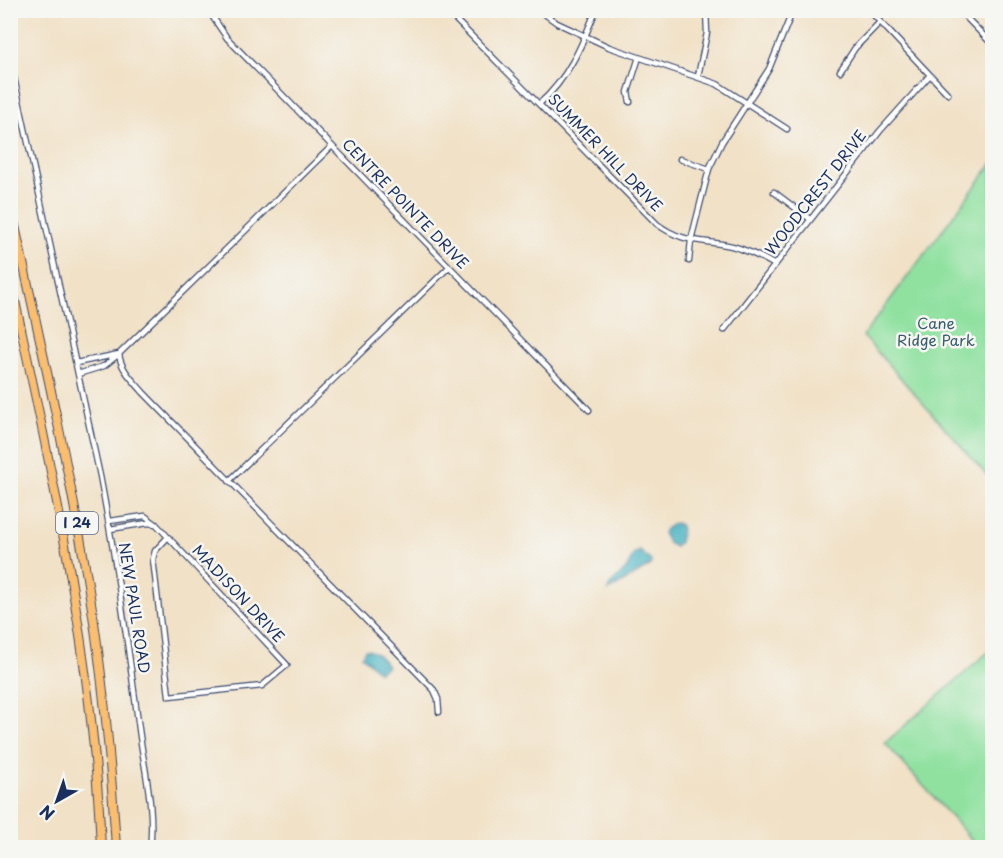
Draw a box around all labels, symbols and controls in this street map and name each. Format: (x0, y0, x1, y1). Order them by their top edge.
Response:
street label: SUMMER HILL DRIVE (543, 88, 669, 216)
street label: WOODCREST DRIVE (759, 125, 871, 260)
street label: CENTRE POINTE DRIVE (337, 132, 475, 274)
park label: Cane Ridge Park (897, 311, 975, 351)
road number: I 24 (56, 512, 98, 534)
street label: MADISON DRIVE (188, 539, 291, 647)
street label: NEW PAUL ROAD (114, 541, 157, 675)
north arrow (27, 771, 87, 831)
text: N (34, 800, 59, 827)

